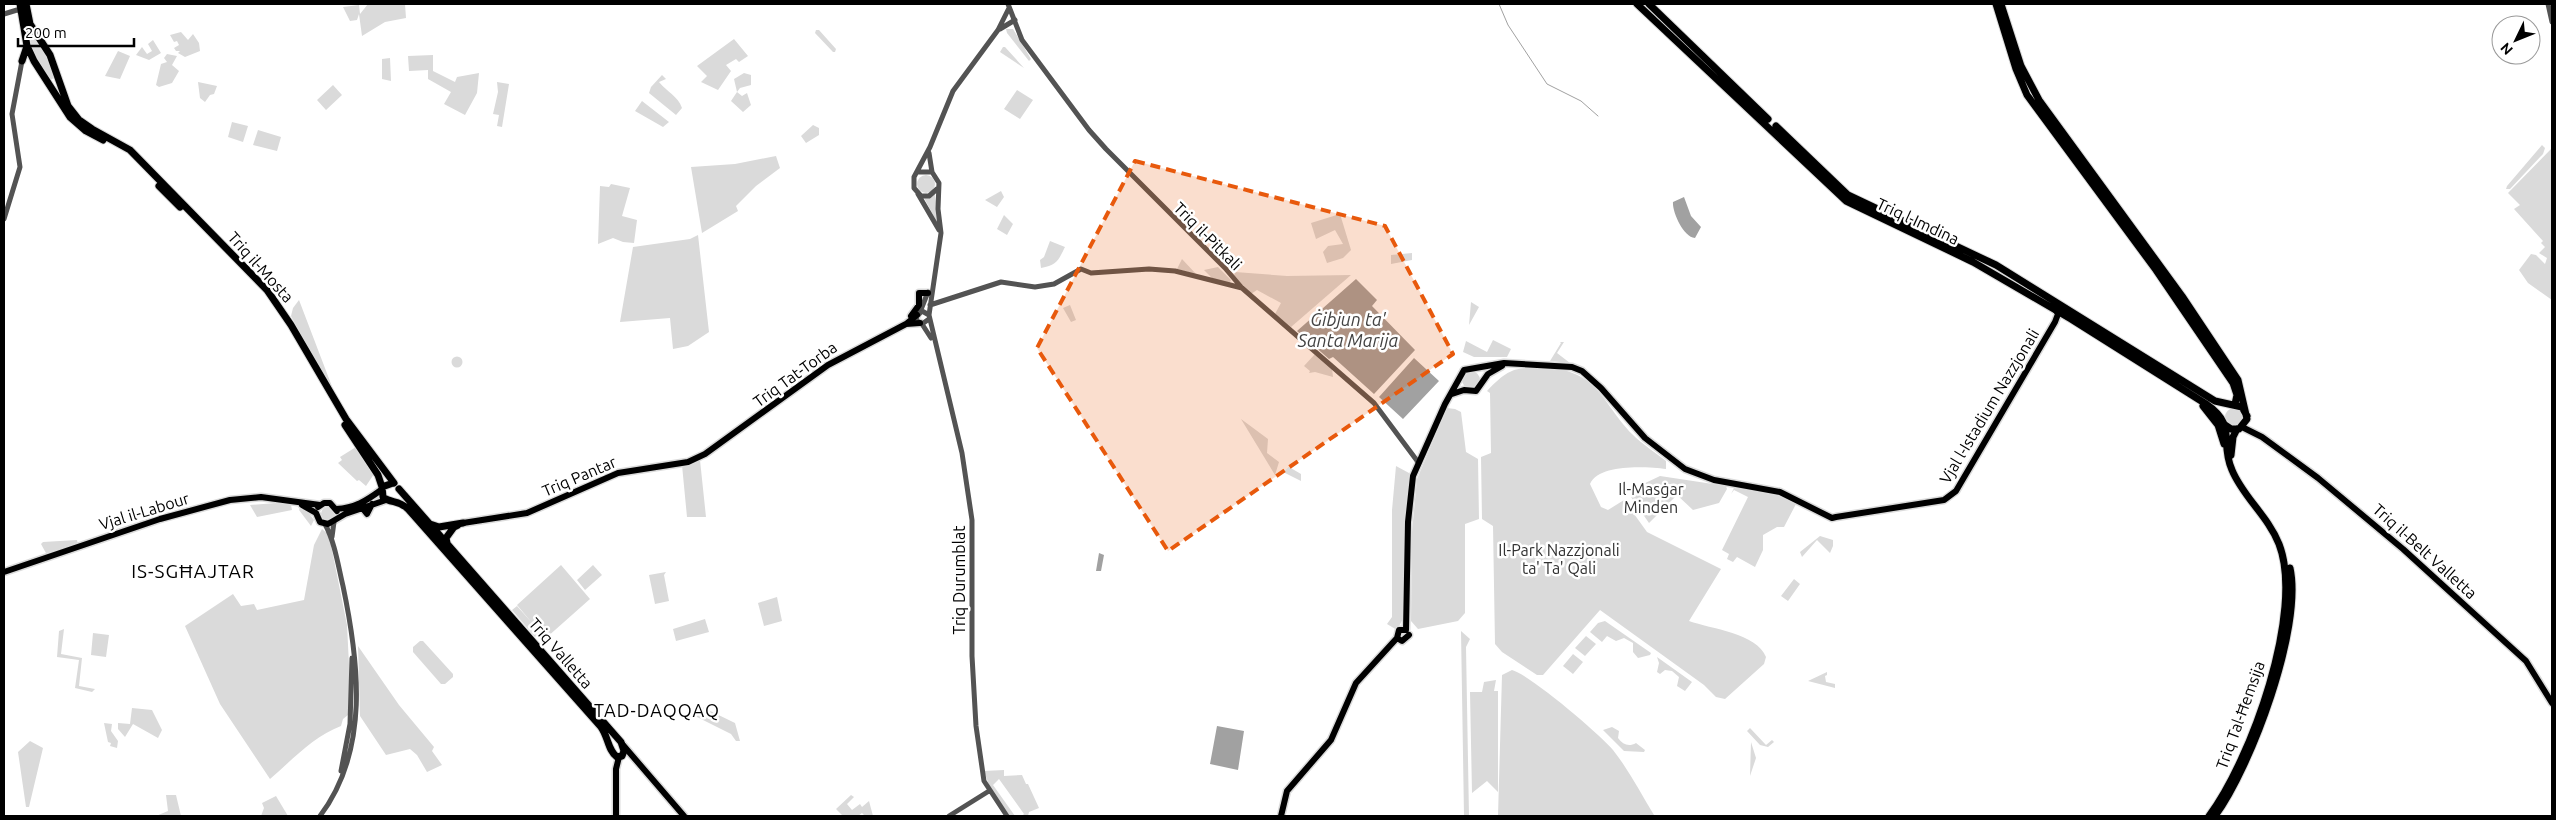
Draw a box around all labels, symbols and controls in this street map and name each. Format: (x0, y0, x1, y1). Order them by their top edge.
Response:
scale bar (18, 15, 134, 47)
north arrow (2491, 15, 2541, 65)
text: 200 m (25, 24, 67, 41)
text: N (2497, 40, 2516, 58)
street label: Triq l-Imdina (1874, 194, 1962, 248)
street label: Triq il-Pitkali (1170, 198, 1246, 274)
street label: Triq il-Mosta (225, 228, 297, 306)
water label: Ġibjun ta' Santa Marija (1297, 309, 1398, 350)
street label: Vjal l-Istadium Nazzjonali (1936, 325, 2042, 487)
street label: Triq Tat-Torba (750, 338, 840, 410)
street label: Triq Pantar (539, 452, 619, 500)
park label: Il-Masġar Minden (1618, 480, 1684, 516)
street label: Vjal il-Labour (97, 489, 191, 533)
street label: Triq il-Belt Valletta (2369, 500, 2481, 602)
street label: Triq Durumblat (950, 525, 968, 634)
park label: Il-Park Nazzjonali ta' Ta' Qali (1498, 541, 1620, 577)
district label: IS-SGĦAJTAR (131, 560, 255, 582)
street label: Triq Valletta (526, 614, 596, 692)
street label: Triq Tal-Ħemsija (2212, 658, 2268, 772)
district label: TAD-DAQQAQ (594, 700, 720, 721)

